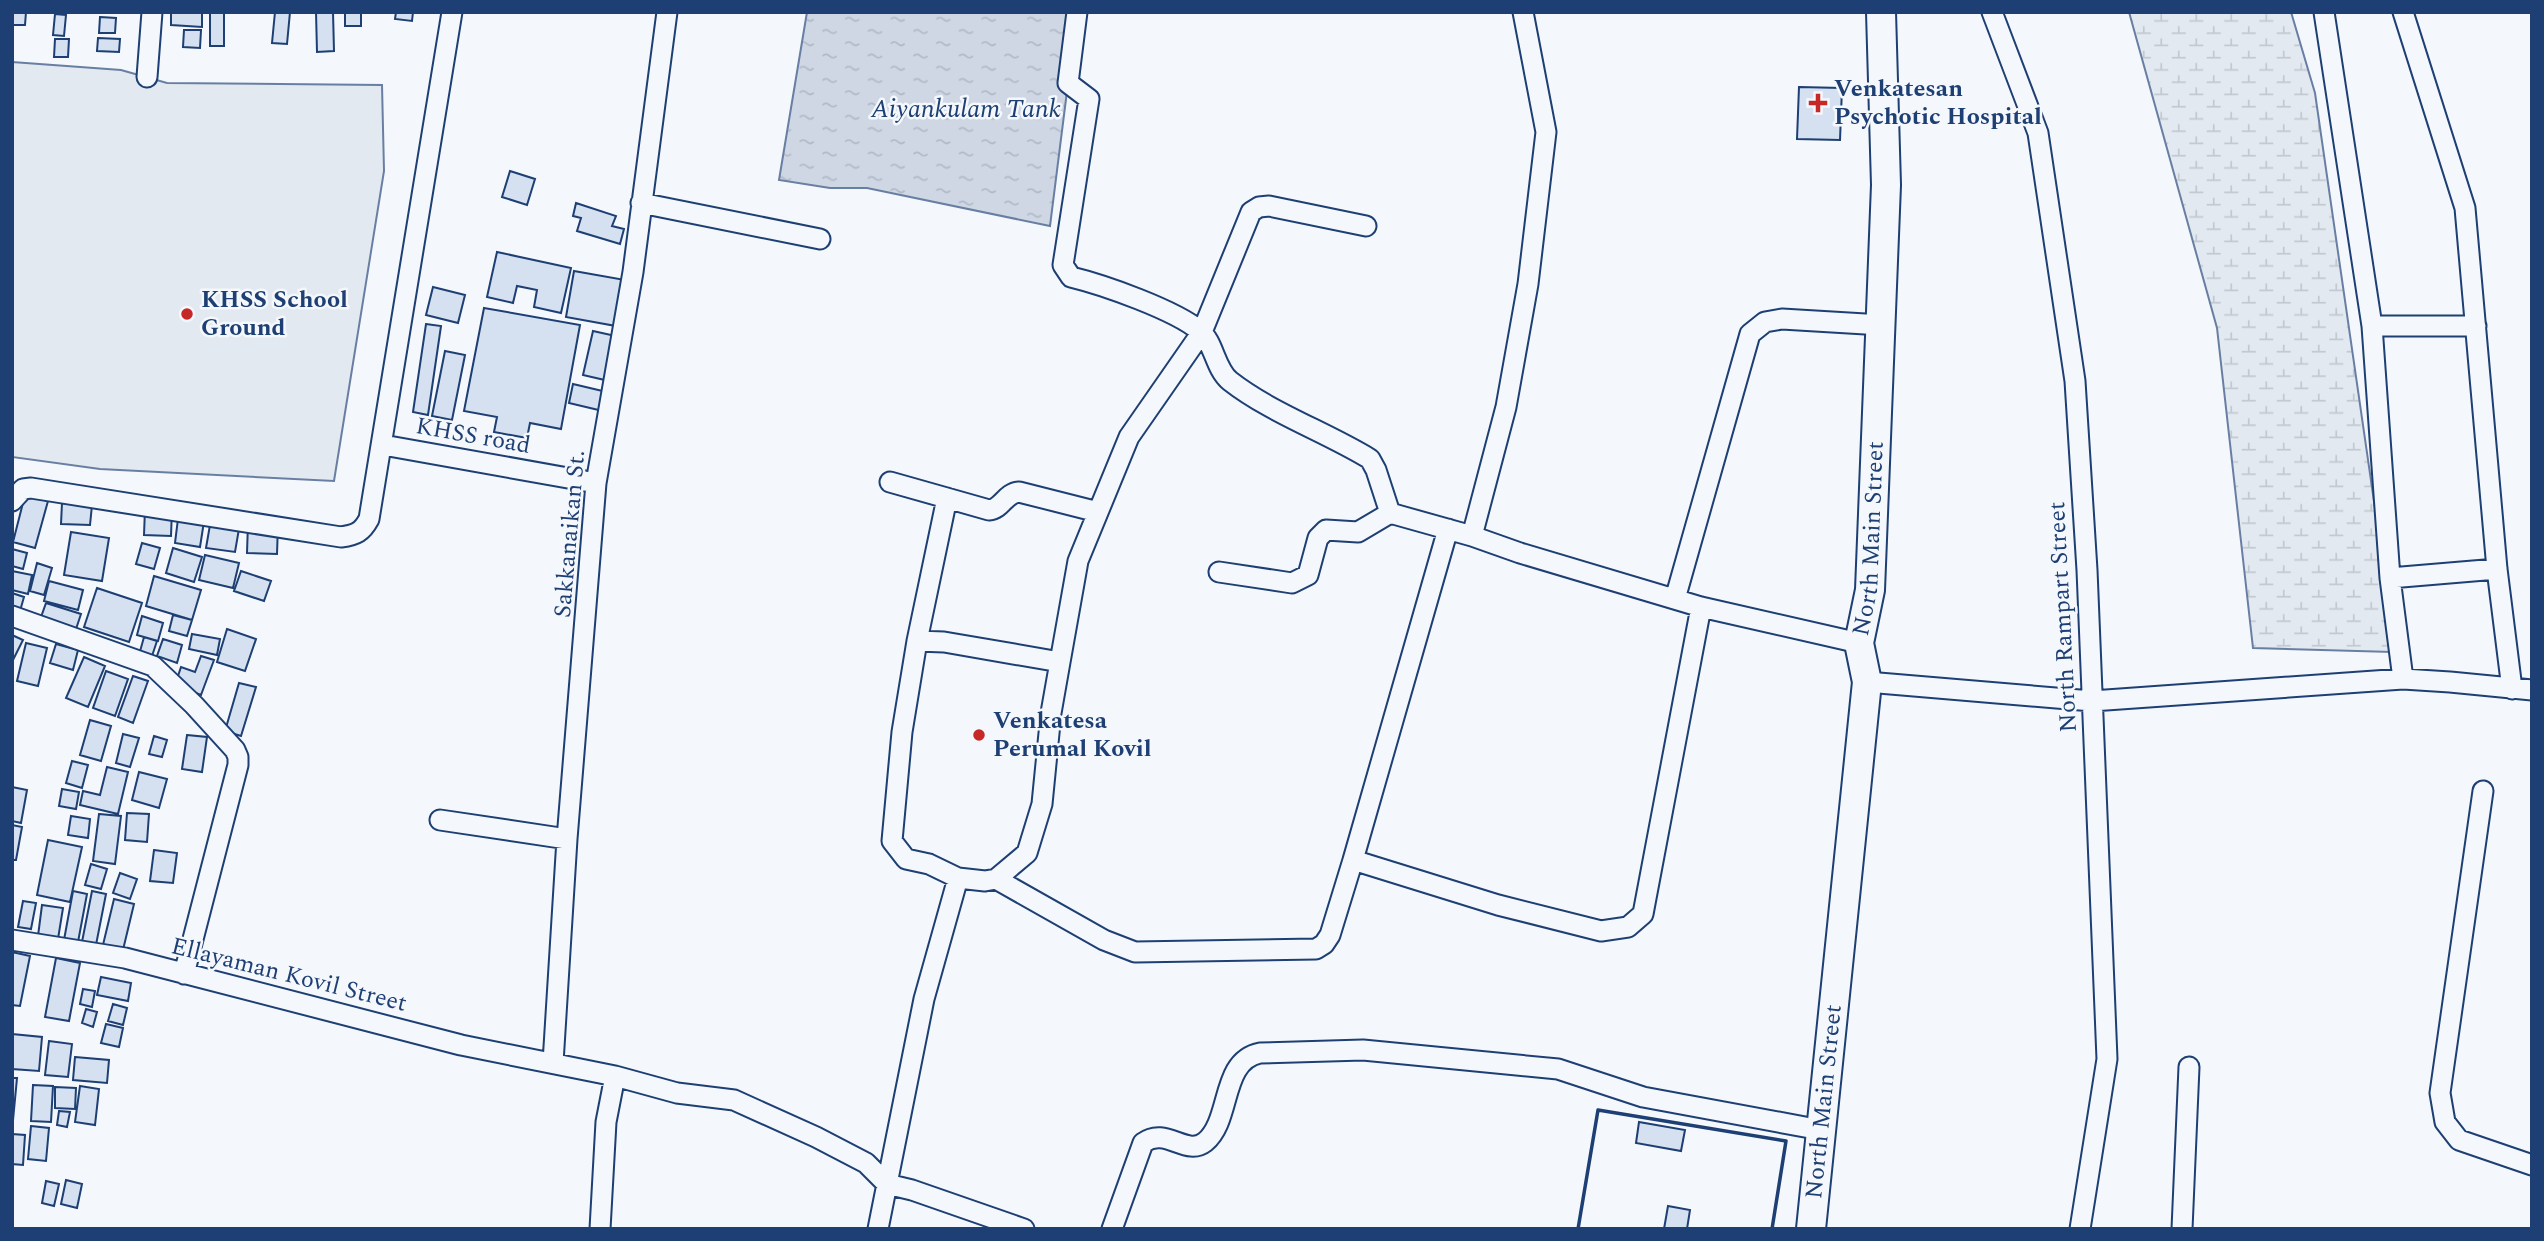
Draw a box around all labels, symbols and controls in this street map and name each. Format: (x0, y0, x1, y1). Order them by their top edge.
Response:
place label: Venkatesan Psychotic Hospital (1834, 71, 2042, 135)
water label: Aiyankulam Tank (870, 89, 1061, 129)
marker: Venkatesan Psychotic Hospital (1808, 93, 1828, 113)
place label: KHSS School Ground (201, 282, 348, 346)
marker: KHSS School Ground (179, 306, 195, 322)
street label: KHSS road (413, 408, 533, 464)
street label: North Main Street (1843, 440, 1894, 639)
street label: Sakkanaikan St. (545, 449, 595, 619)
street label: North Rampart Street (2039, 501, 2087, 733)
place label: Venkatesa Perumal Kovil (993, 703, 1152, 767)
marker: Venkatesa Perumal Kovil (971, 727, 987, 743)
street label: Ellayaman Kovil Street (167, 928, 411, 1022)
street label: North Main Street (1796, 1003, 1852, 1201)

